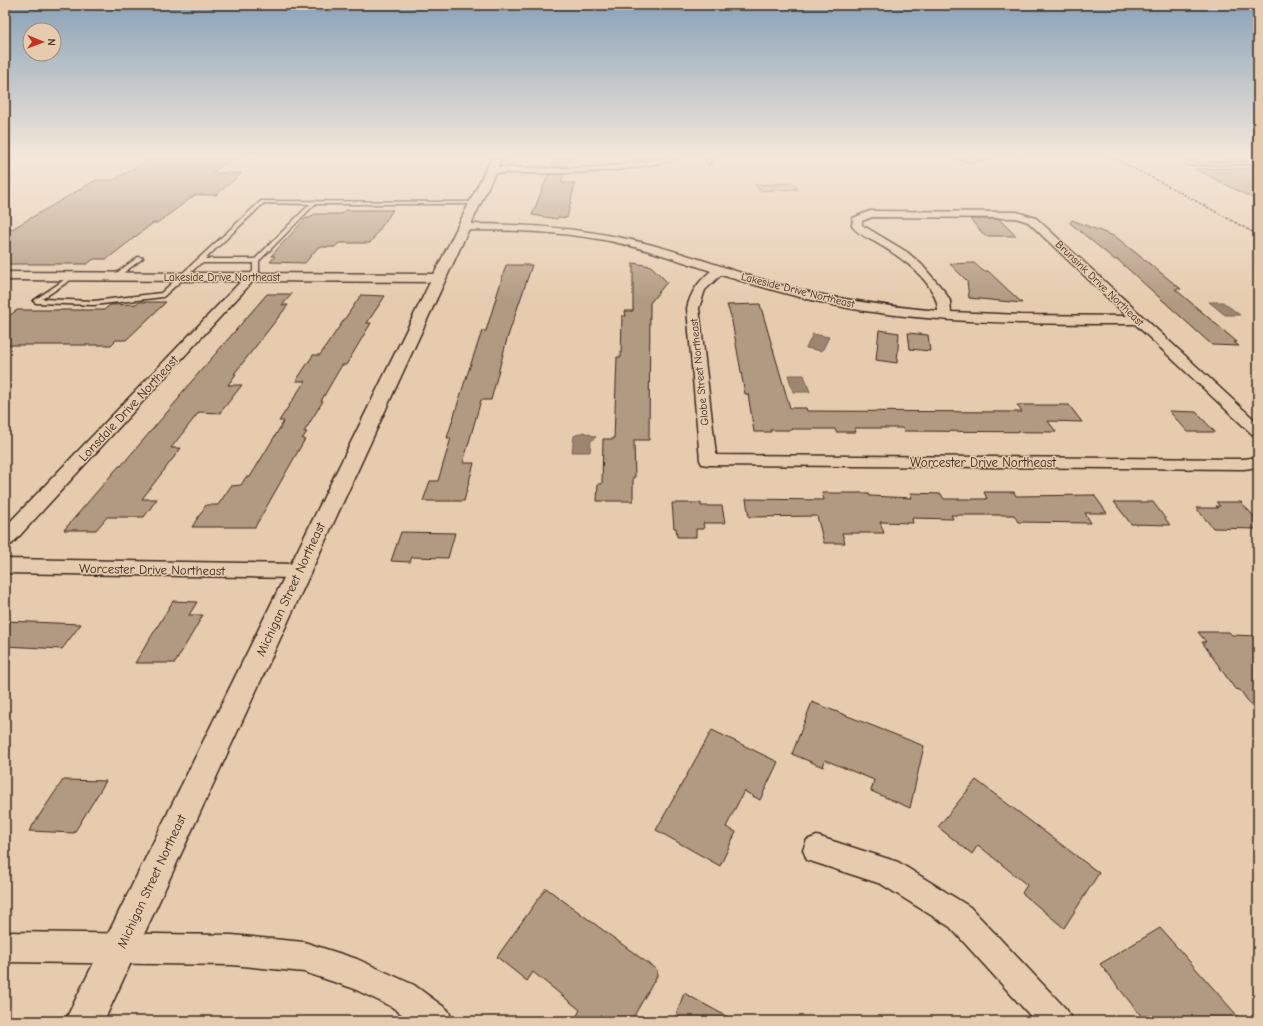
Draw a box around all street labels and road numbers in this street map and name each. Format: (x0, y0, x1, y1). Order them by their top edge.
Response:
street label: Brunsink Drive Northeast (1053, 238, 1147, 330)
street label: Lakeside Drive Northeast (740, 270, 857, 311)
street label: Lakeside Drive Northeast (164, 271, 281, 284)
street label: Globe Street Northeast (687, 317, 712, 426)
street label: Lonsdale Drive Northeast (75, 351, 182, 464)
street label: Worcester Drive Northeast (910, 455, 1057, 470)
street label: Michigan Street Northeast (253, 519, 329, 658)
street label: Worcester Drive Northeast (79, 561, 226, 578)
street label: Michigan Street Northeast (114, 811, 190, 950)

